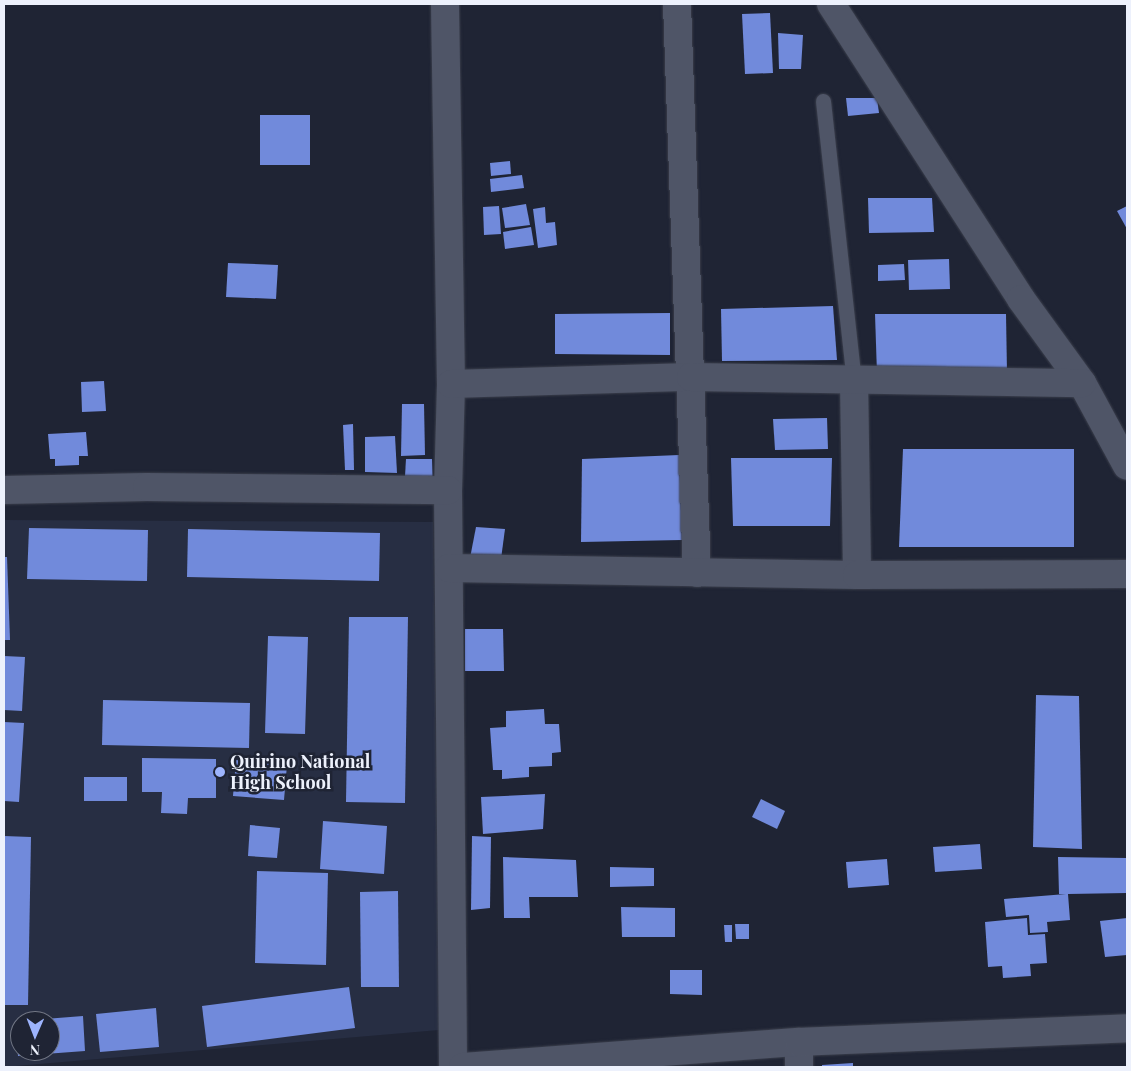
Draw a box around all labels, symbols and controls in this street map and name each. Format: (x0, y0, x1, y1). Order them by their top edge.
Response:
place label: Quirino National High School (230, 751, 370, 794)
marker: Quirino National High School (214, 766, 226, 778)
north arrow (10, 1011, 60, 1061)
text: N (30, 1041, 40, 1060)

